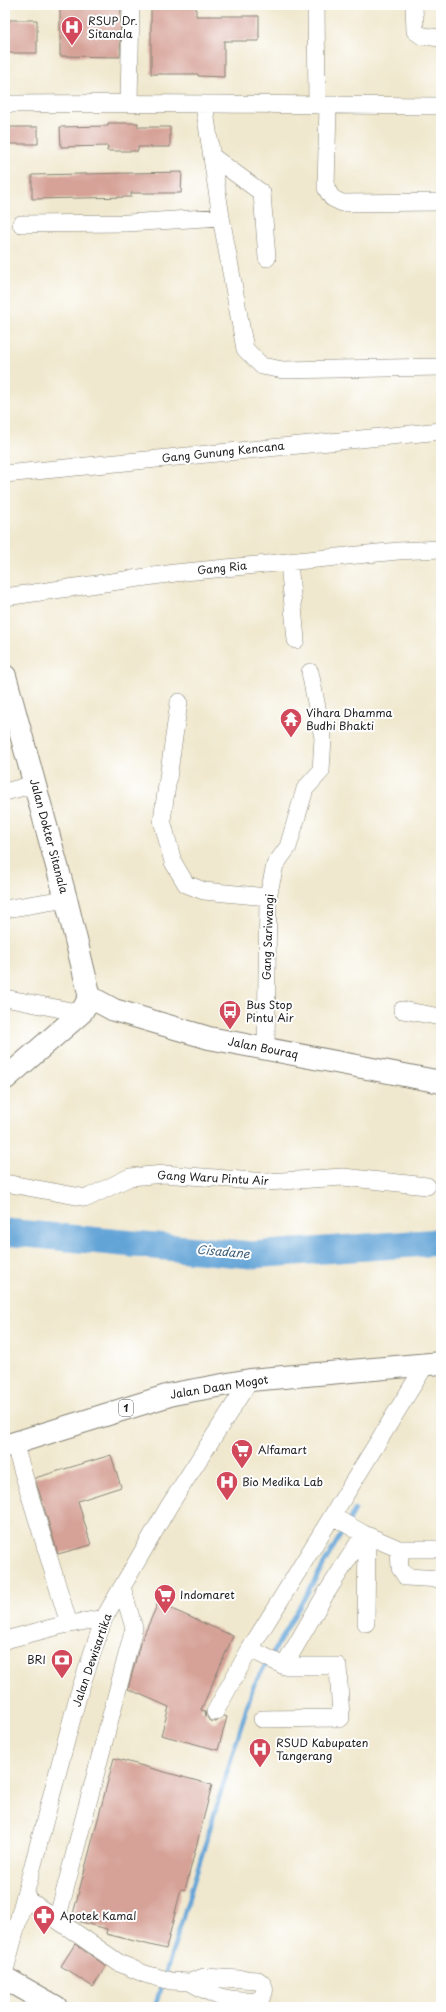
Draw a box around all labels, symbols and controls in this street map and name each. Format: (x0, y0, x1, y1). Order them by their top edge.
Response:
place label: RSUP Dr. Sitanala (88, 12, 138, 42)
hospital icon: RSUP Dr. Sitanala (59, 14, 85, 47)
street label: Gang Gunung Kencana (161, 437, 285, 466)
street label: Gang Ria (196, 556, 248, 579)
place label: Vihara Dhamma Budhi Bhakti (306, 704, 392, 734)
temple icon: Vihara Dhamma Budhi Bhakti (278, 706, 304, 739)
street label: Jalan Dokter Sitanala (26, 777, 73, 895)
street label: Gang Sariwangi (258, 894, 277, 980)
place label: Bus Stop Pintu Air (246, 996, 294, 1026)
bus stop icon: Bus Stop Pintu Air (217, 998, 243, 1031)
street label: Jalan Bouraq (226, 1032, 300, 1063)
street label: Gang Waru Pintu Air (157, 1166, 269, 1189)
water label: Cisadane (196, 1240, 251, 1262)
street label: Jalan Daan Mogot (169, 1370, 270, 1403)
road number: 1 (119, 1400, 133, 1416)
supermarket icon: Alfamart (229, 1437, 255, 1470)
place label: Alfamart (258, 1441, 307, 1458)
hospital icon: Bio Medika Lab (214, 1469, 240, 1502)
place label: Bio Medika Lab (242, 1473, 323, 1490)
supermarket icon: Indomaret (152, 1582, 178, 1615)
place label: Indomaret (180, 1586, 235, 1603)
street label: Jalan Dewisartika (68, 1611, 115, 1709)
bank icon: BRI (49, 1647, 75, 1680)
place label: BRI (27, 1651, 46, 1668)
place label: RSUD Kabupaten Tangerang (276, 1734, 368, 1764)
hospital icon: RSUD Kabupaten Tangerang (247, 1736, 273, 1769)
pharmacy icon: Apotek Kamal (31, 1903, 57, 1936)
place label: Apotek Kamal (60, 1907, 136, 1924)

